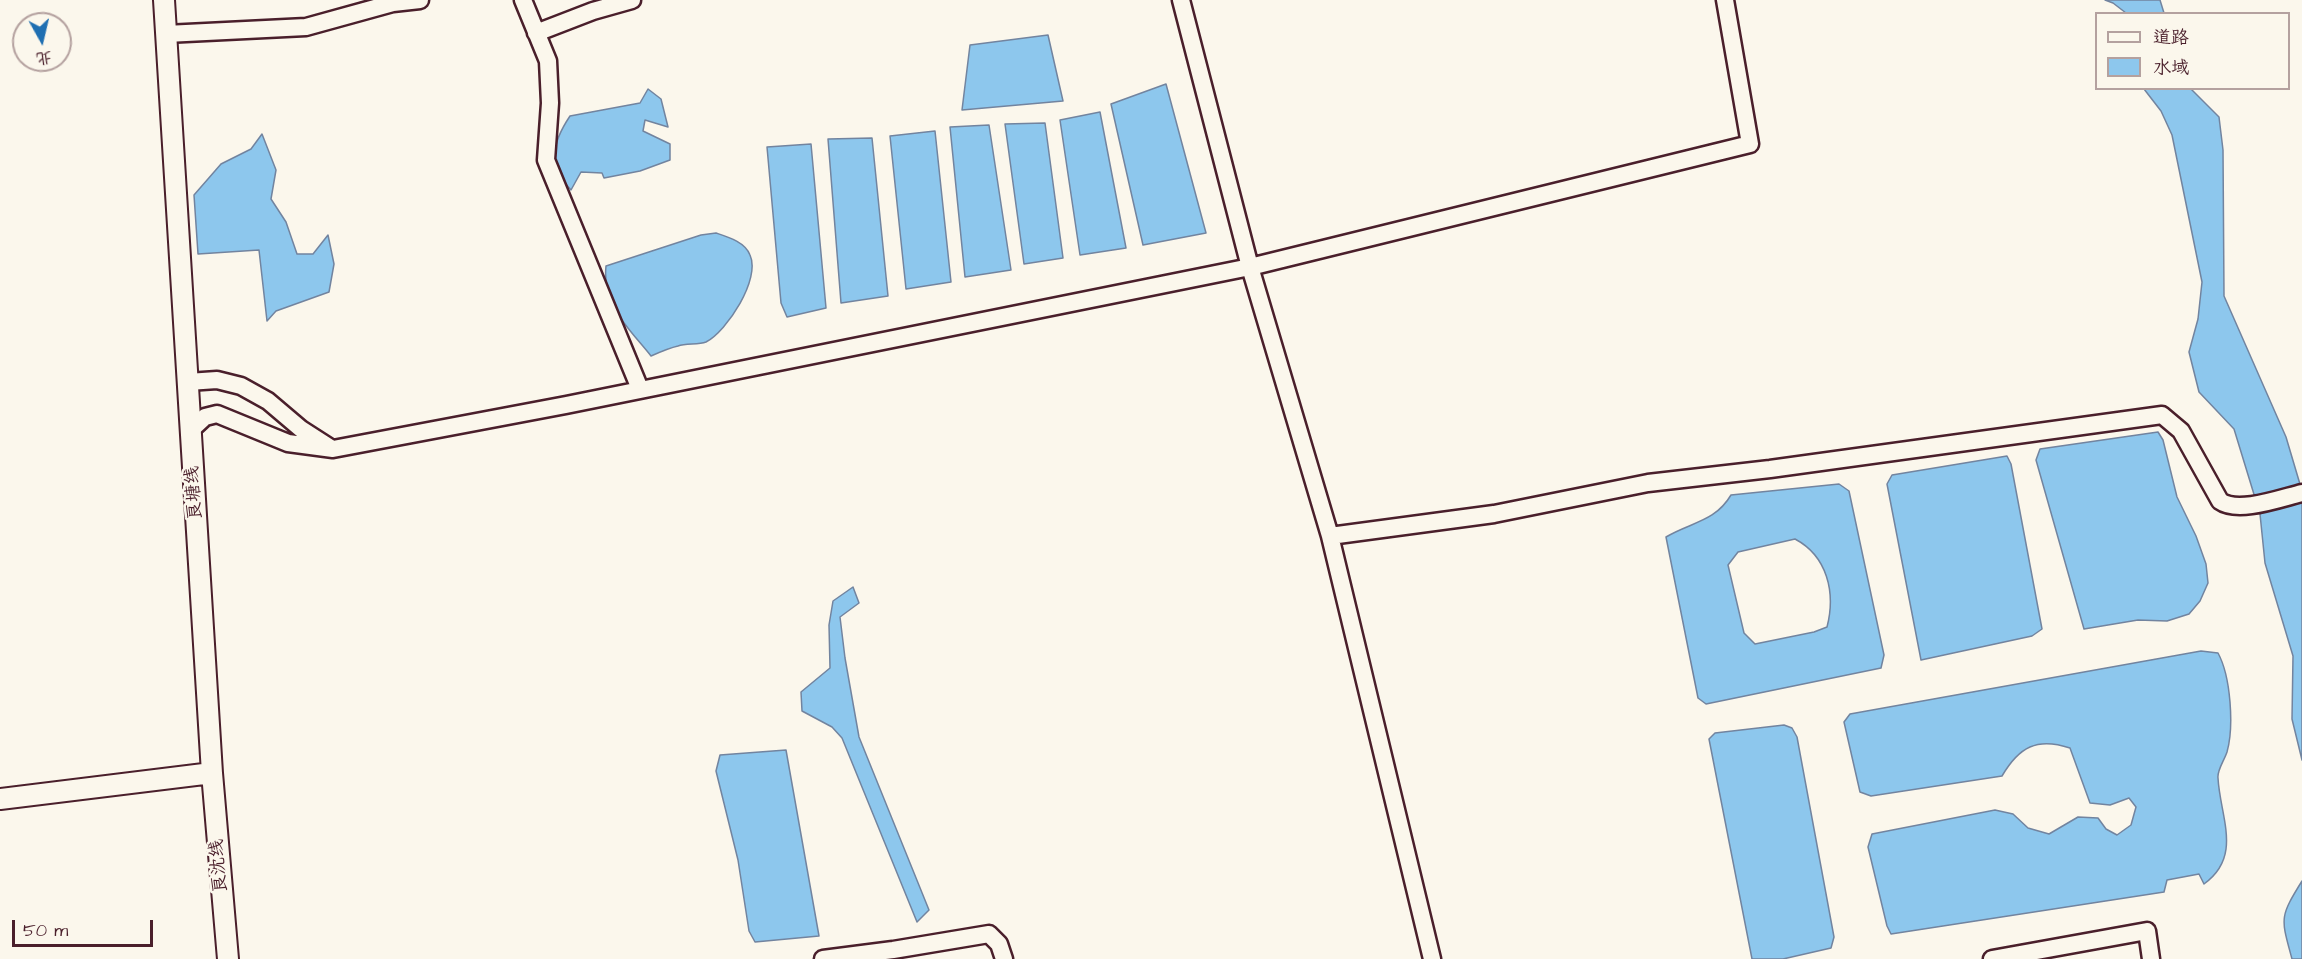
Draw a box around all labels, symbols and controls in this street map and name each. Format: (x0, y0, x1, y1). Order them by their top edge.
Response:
north arrow (12, 12, 72, 72)
legend (2095, 12, 2290, 90)
text: 道路 (2153, 25, 2189, 50)
text: 北 (35, 46, 54, 70)
text: 水域 (2153, 55, 2189, 80)
street label: 良塘线 (182, 465, 208, 521)
street label: 良沈线 (207, 838, 233, 894)
scale bar (15, 908, 156, 946)
text: 50 m (23, 918, 68, 943)

